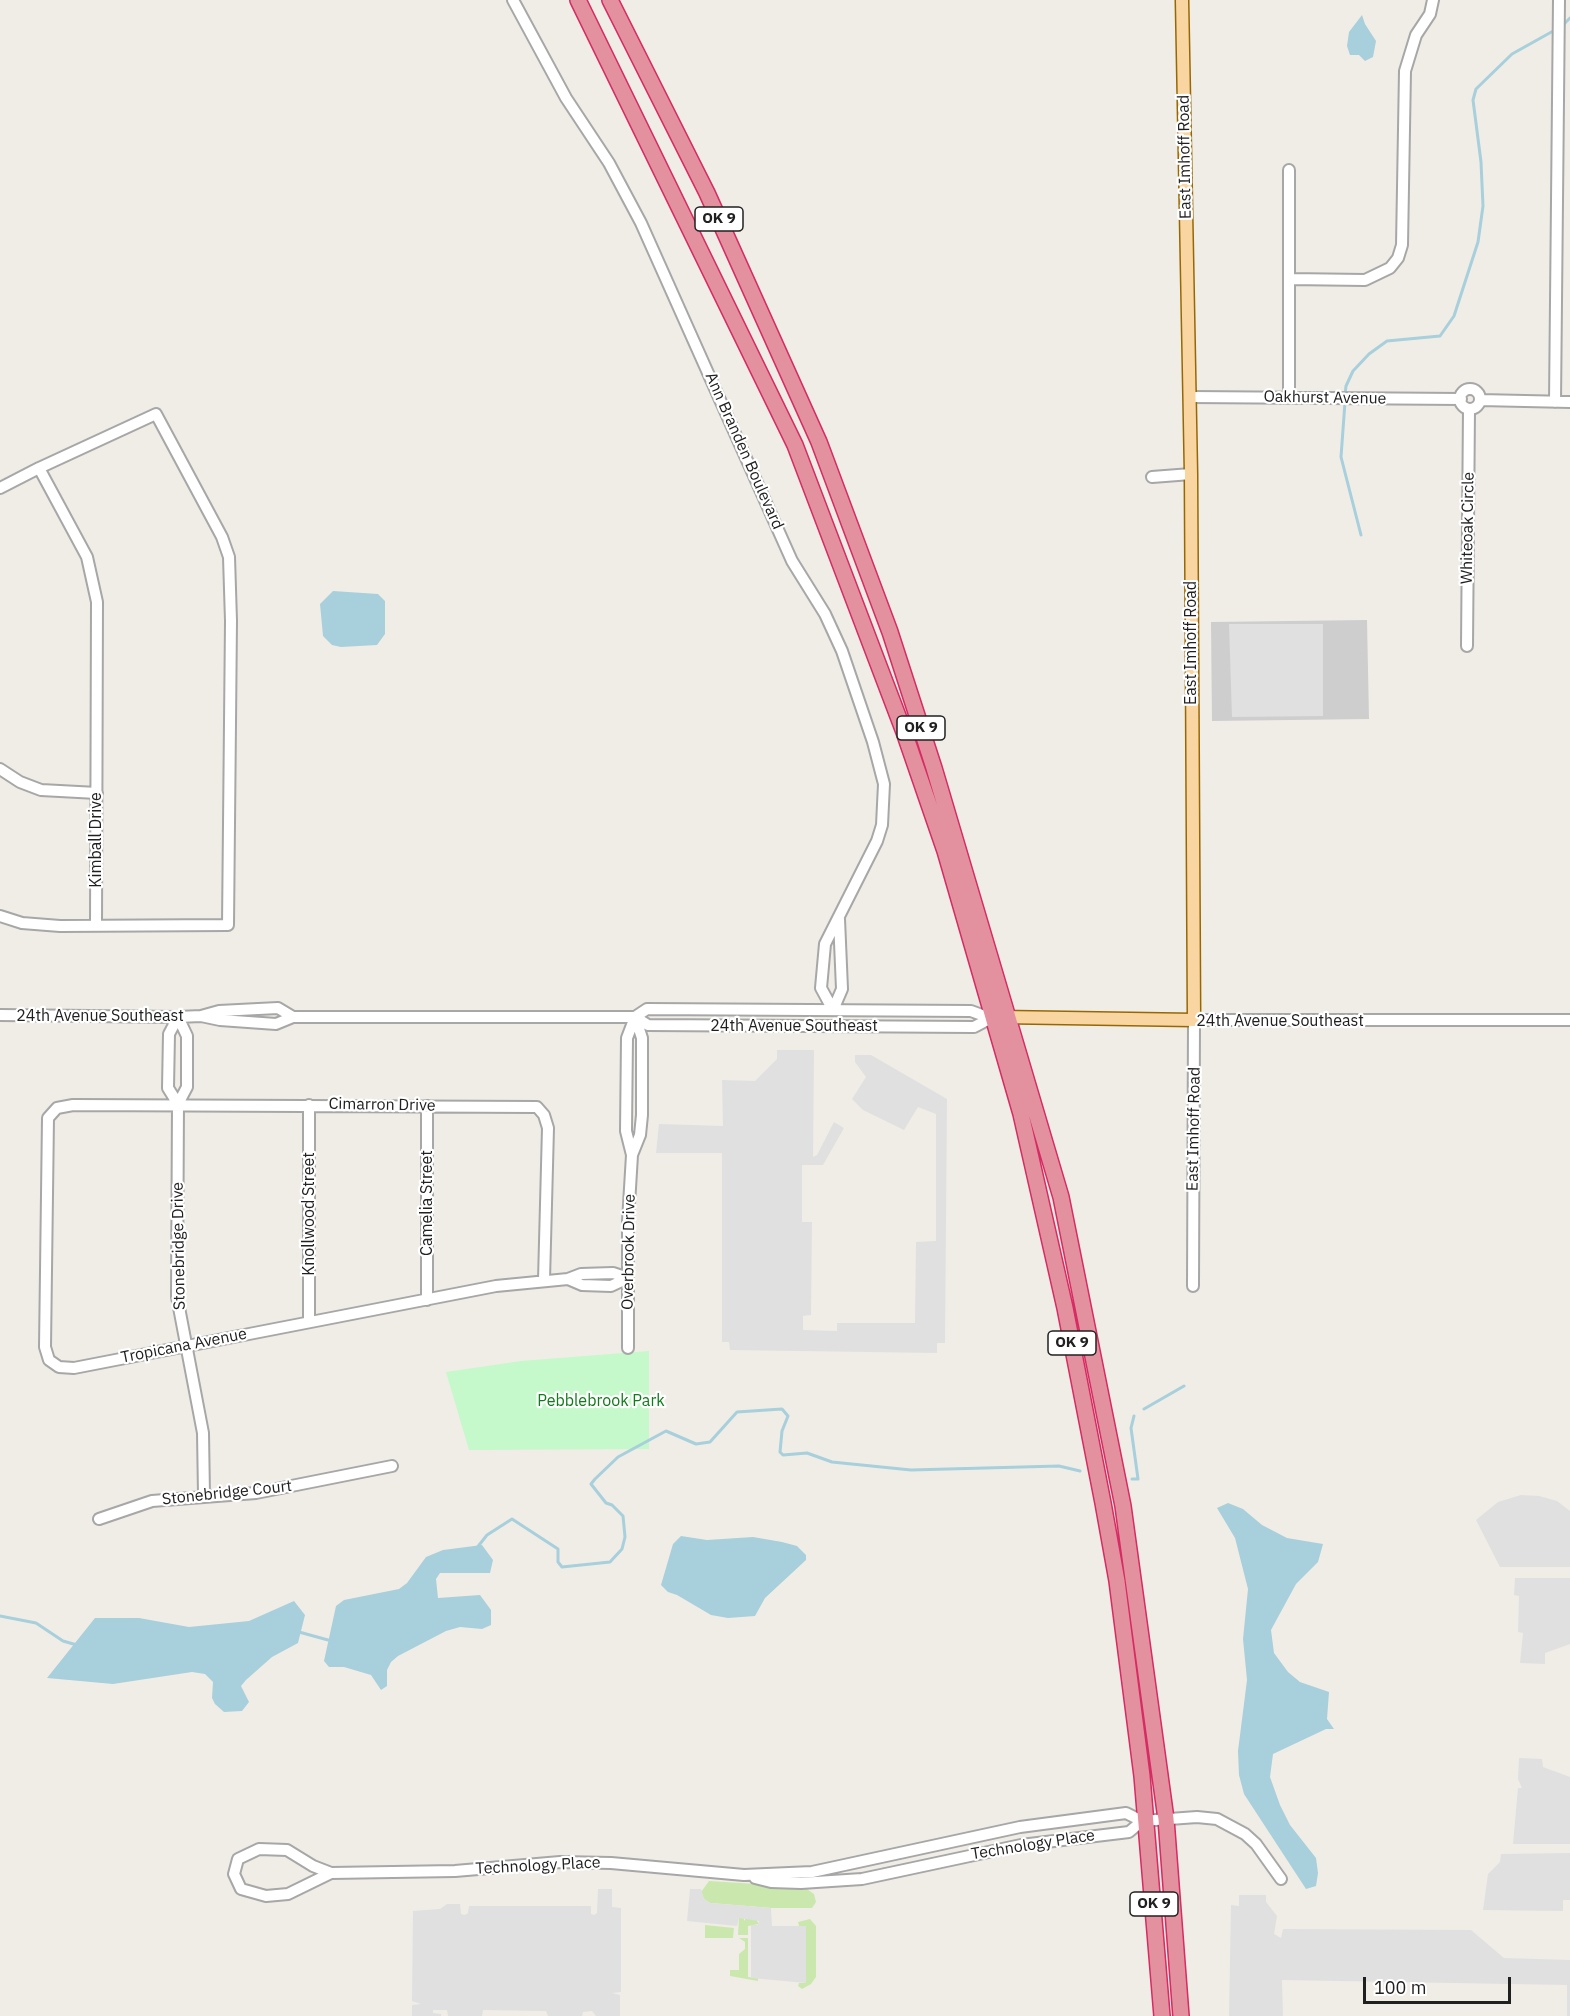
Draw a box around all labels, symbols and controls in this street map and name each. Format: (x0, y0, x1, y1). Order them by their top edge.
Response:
street label: East Imhoff Road (1174, 95, 1196, 219)
road number: OK 9 (695, 207, 743, 231)
street label: Ann Branden Boulevard (701, 370, 787, 532)
street label: Oakhurst Avenue (1263, 387, 1387, 409)
street label: Whiteoak Circle (1457, 472, 1479, 584)
street label: East Imhoff Road (1181, 581, 1201, 705)
road number: OK 9 (897, 716, 945, 740)
street label: Kimball Drive (86, 792, 106, 888)
street label: 24th Avenue Southeast (16, 1006, 184, 1026)
street label: 24th Avenue Southeast (1196, 1011, 1364, 1031)
street label: 24th Avenue Southeast (710, 1016, 878, 1036)
street label: East Imhoff Road (1183, 1067, 1205, 1191)
street label: Cimarron Drive (328, 1094, 436, 1116)
street label: Camelia Street (417, 1150, 437, 1256)
street label: Knollwood Street (299, 1152, 319, 1276)
street label: Stonebridge Drive (168, 1182, 190, 1310)
street label: Overbrook Drive (618, 1194, 640, 1310)
street label: Tropicana Avenue (119, 1324, 249, 1368)
road number: OK 9 (1048, 1331, 1096, 1355)
park label: Pebblebrook Park (537, 1391, 665, 1411)
street label: Stonebridge Court (161, 1477, 293, 1509)
street label: Technology Place (970, 1826, 1096, 1864)
street label: Technology Place (475, 1853, 601, 1879)
road number: OK 9 (1130, 1892, 1178, 1916)
scale bar (1366, 1965, 1514, 2003)
text: 100 m (1374, 1976, 1426, 1999)

